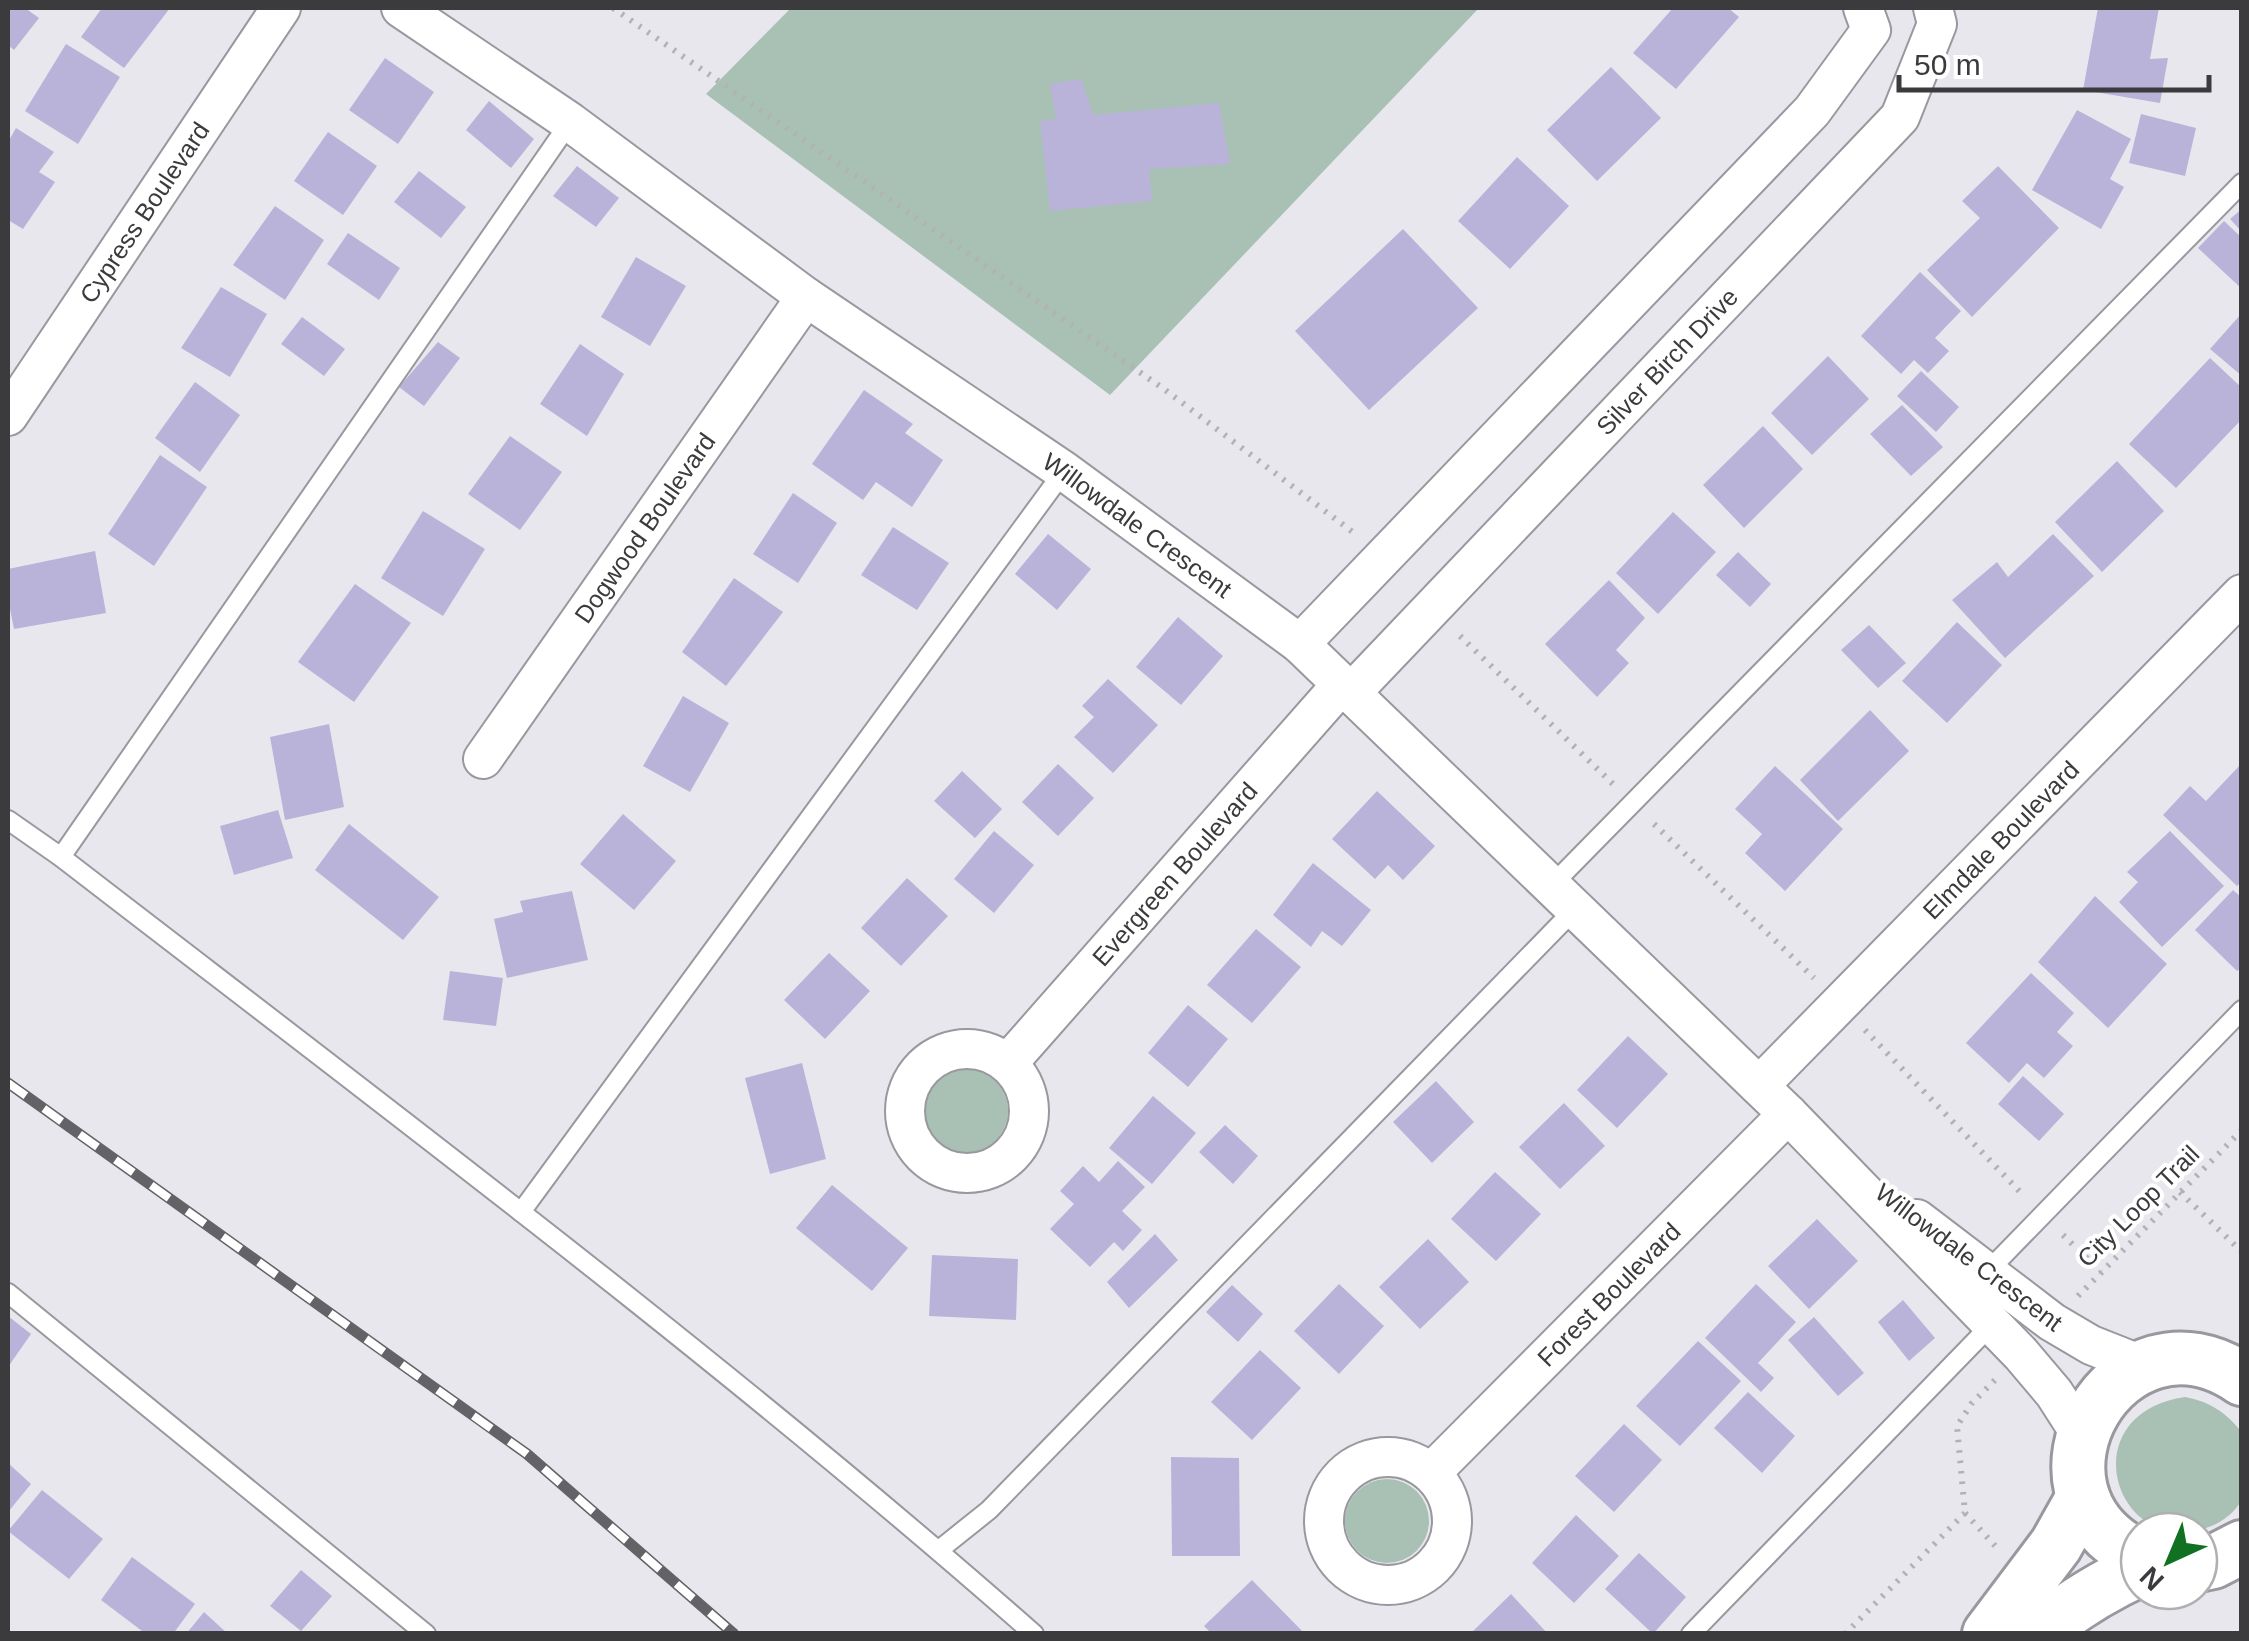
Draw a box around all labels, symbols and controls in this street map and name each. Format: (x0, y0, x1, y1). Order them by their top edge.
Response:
scale bar (1899, 30, 2209, 92)
text: 50 m (1914, 48, 1981, 81)
street label: Cypress Boulevard (74, 117, 215, 308)
street label: Silver Birch Drive (1591, 282, 1743, 441)
street label: Dogwood Boulevard (569, 428, 721, 628)
street label: Willowdale Crescent (1038, 447, 1237, 603)
street label: Elmdale Boulevard (1917, 755, 2084, 925)
street label: Evergreen Boulevard (1086, 777, 1263, 971)
street label: City Loop Trail (2072, 1140, 2204, 1272)
street label: Willowdale Crescent (1870, 1178, 2068, 1336)
street label: Forest Boulevard (1532, 1217, 1686, 1372)
north arrow (2119, 1511, 2219, 1611)
text: N (2134, 1560, 2170, 1597)

